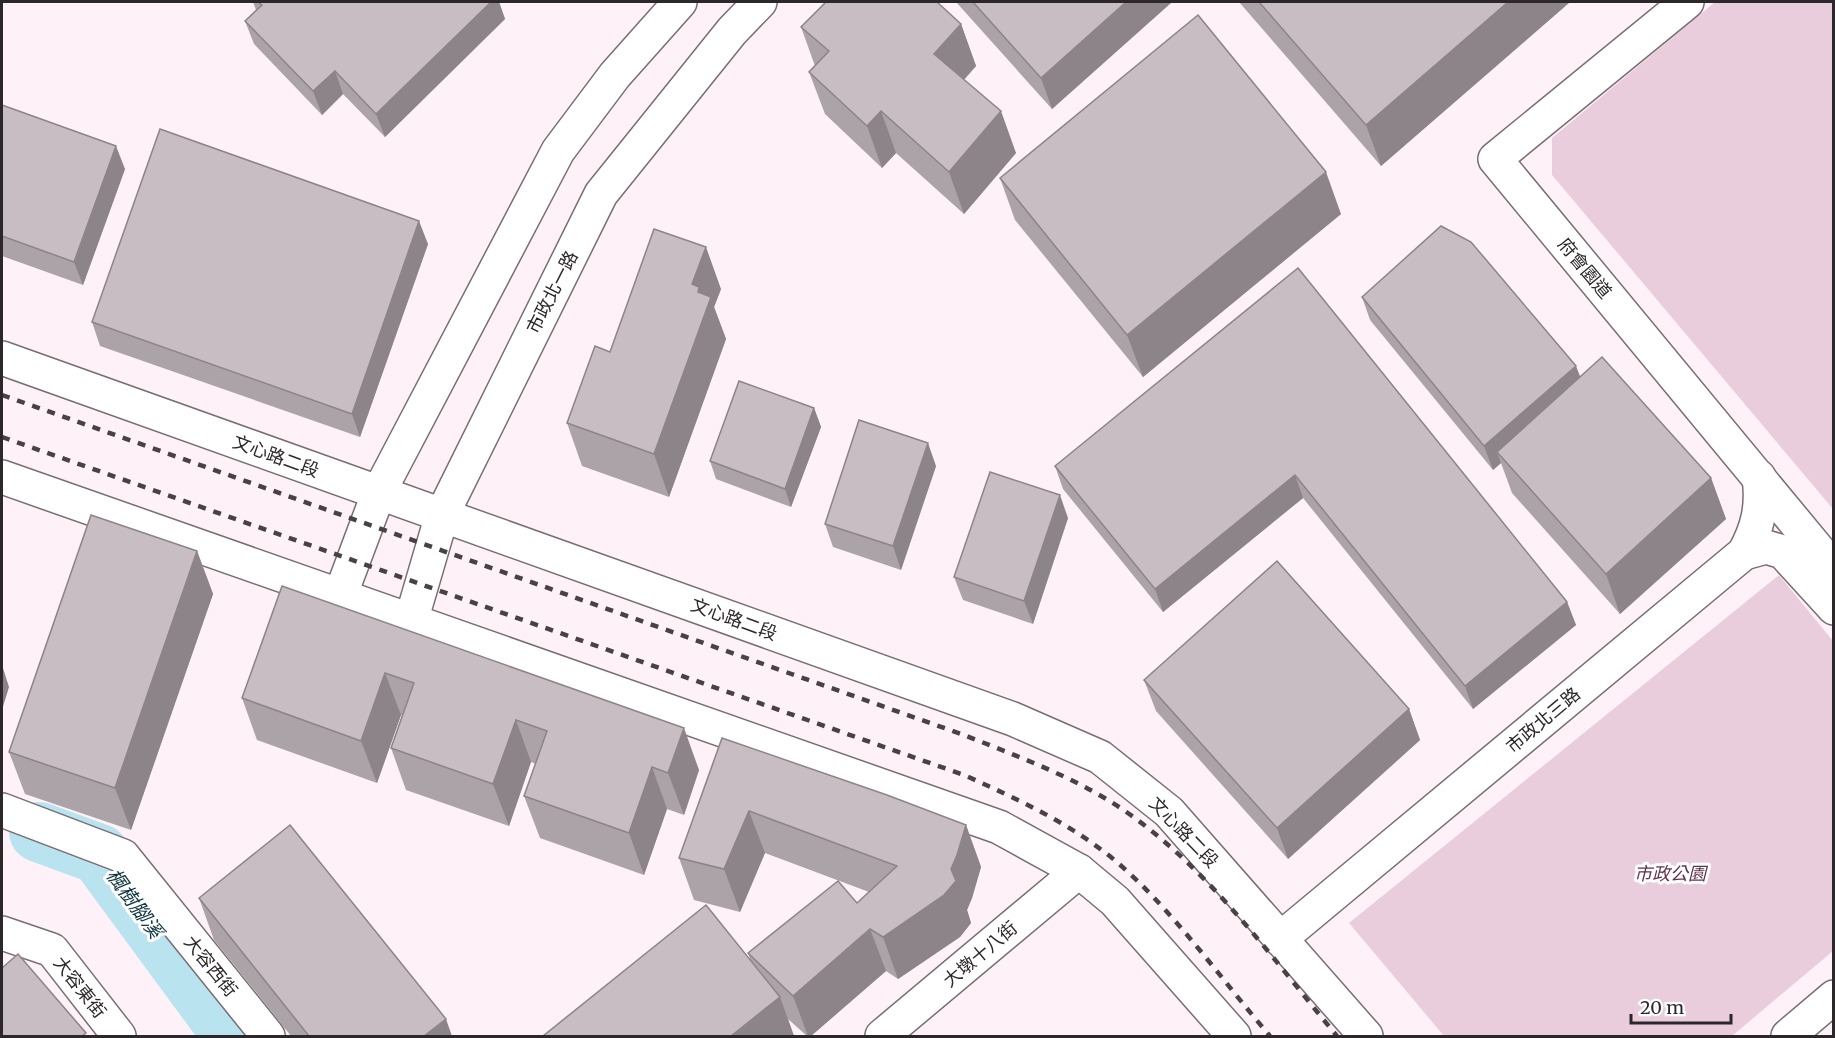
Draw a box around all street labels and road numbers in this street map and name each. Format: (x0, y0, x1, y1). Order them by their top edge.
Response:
street label: 府會園道 (1553, 233, 1617, 303)
street label: 市政北一路 (521, 247, 583, 337)
street label: 文心路二段 (230, 430, 322, 482)
street label: 文心路二段 (688, 593, 780, 645)
street label: 市政北三路 (1501, 682, 1585, 758)
street label: 文心路二段 (1144, 792, 1224, 872)
street label: 大墩十八街 (938, 916, 1022, 992)
street label: 大容西街 (179, 931, 243, 1001)
street label: 大容東街 (49, 952, 111, 1022)

